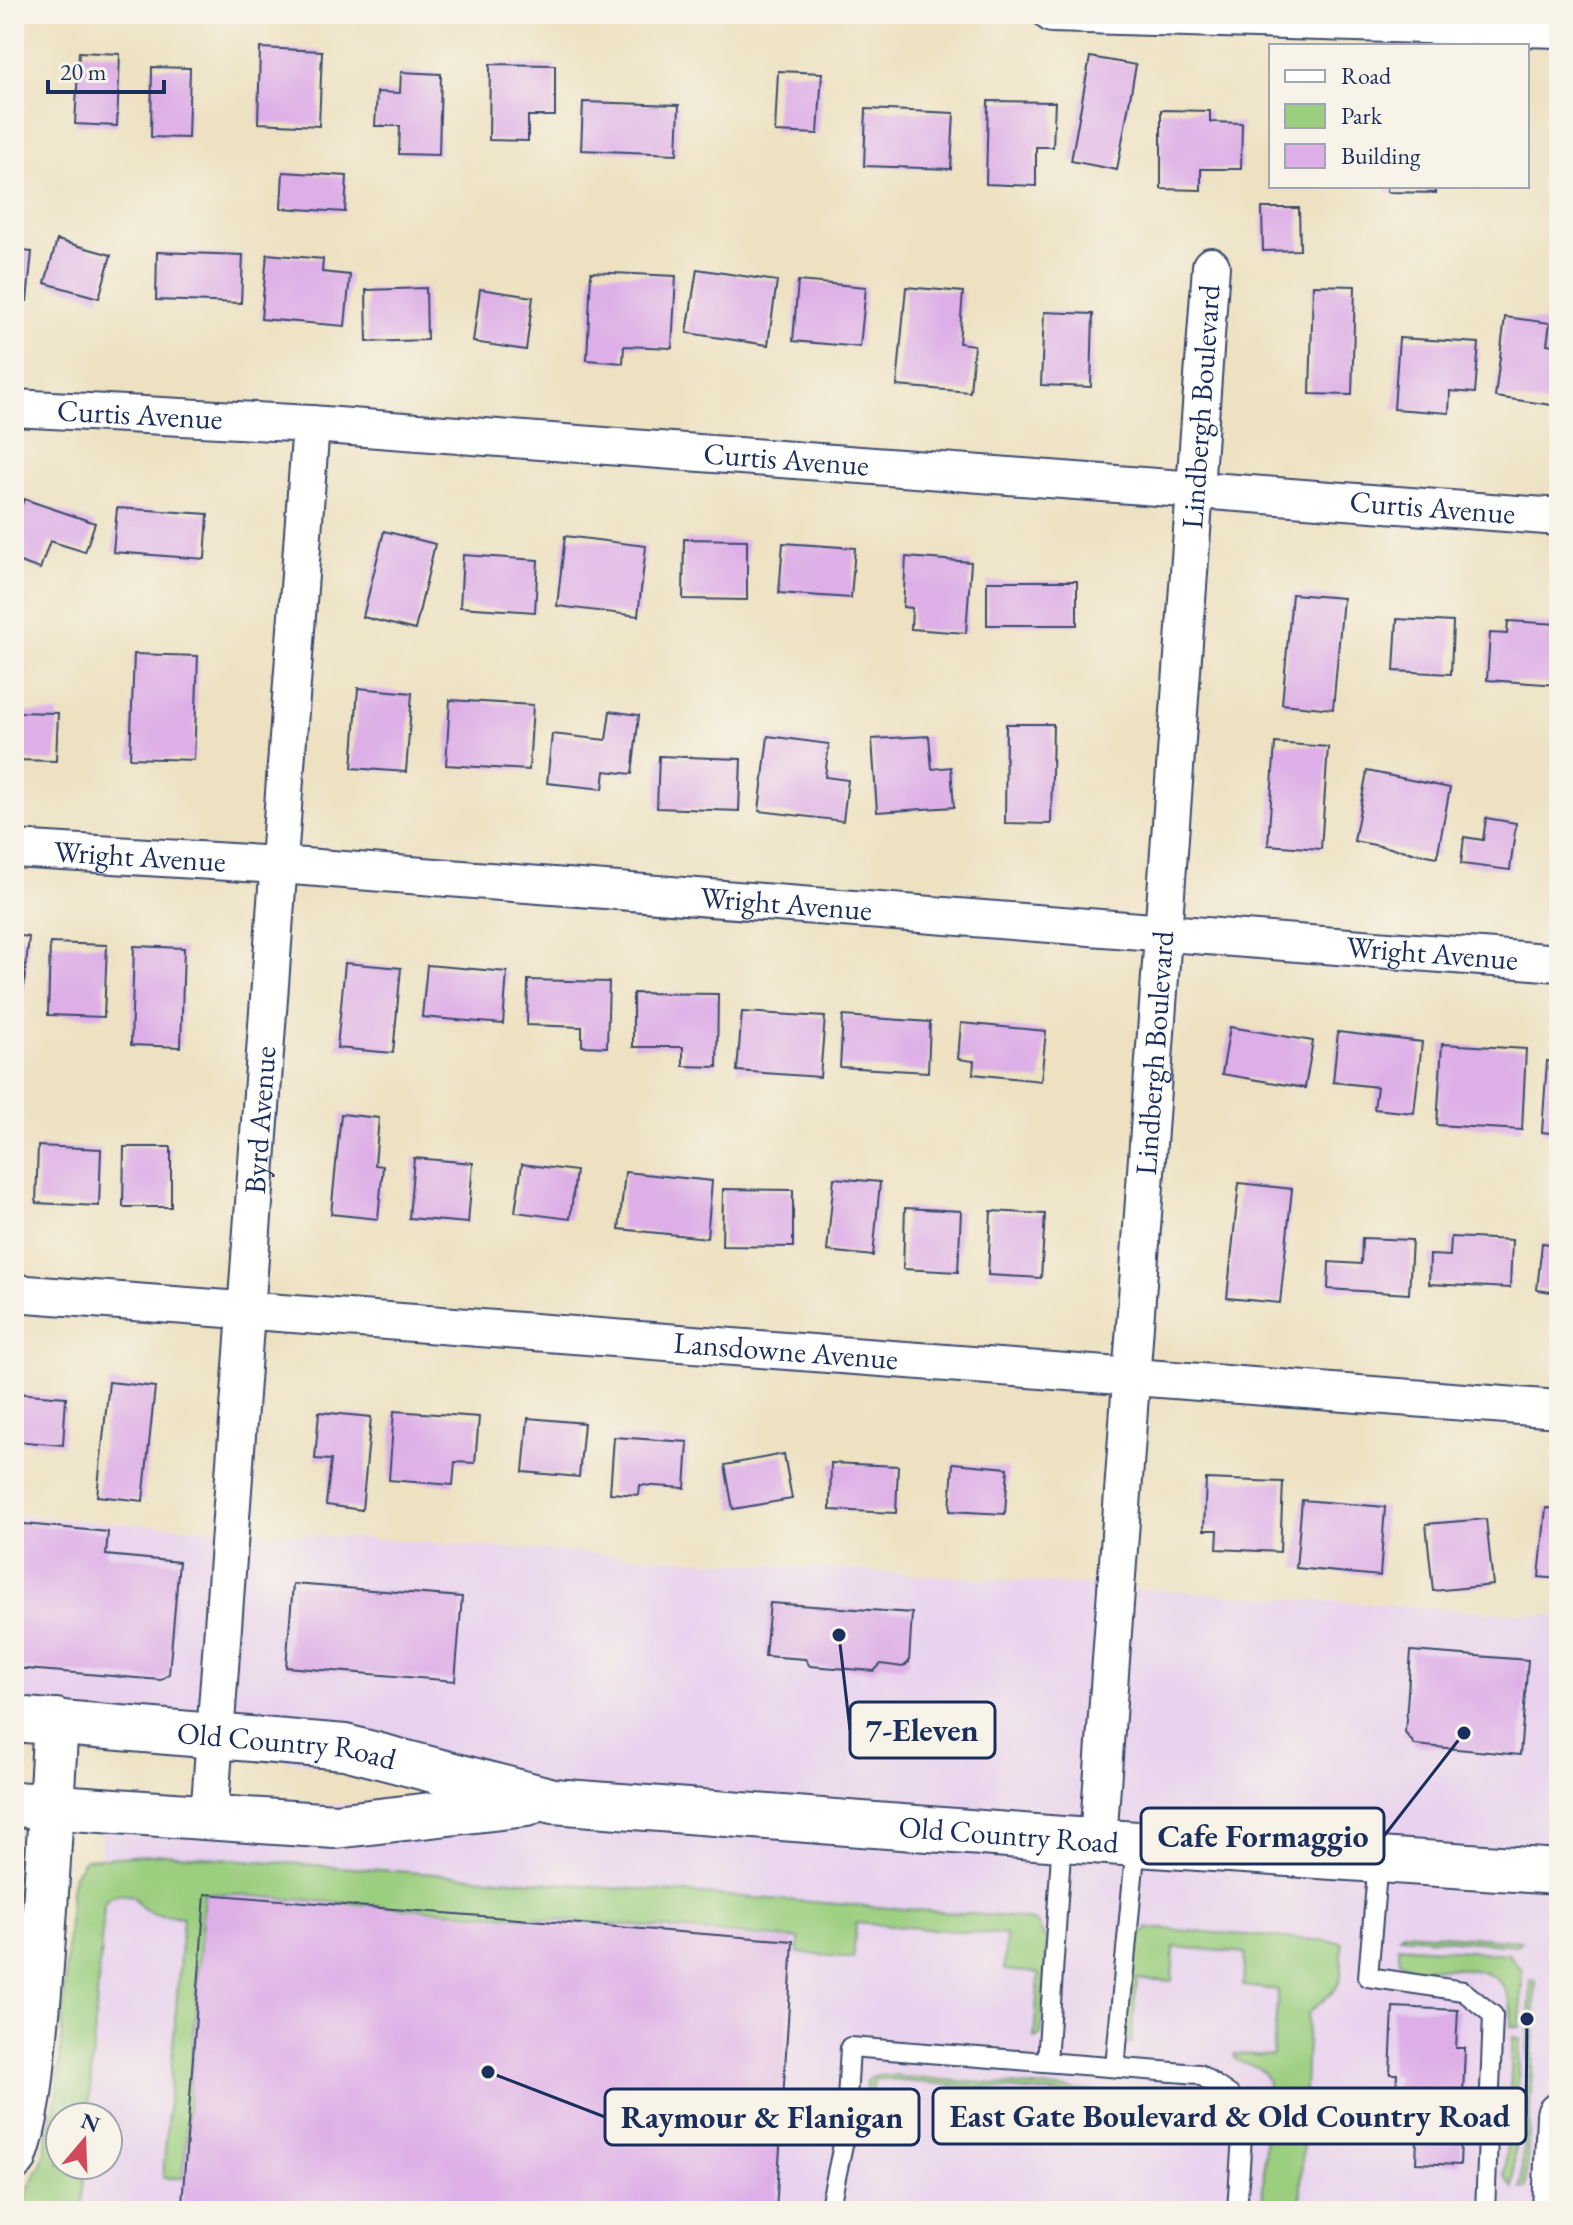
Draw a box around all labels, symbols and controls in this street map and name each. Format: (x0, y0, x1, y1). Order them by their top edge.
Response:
scale bar (48, 44, 164, 94)
legend (1269, 44, 1529, 188)
text: 20 m (60, 56, 107, 87)
text: Road (1341, 60, 1392, 91)
text: Park (1341, 100, 1383, 131)
text: Building (1341, 140, 1421, 171)
street label: Lindbergh Boulevard (1172, 282, 1229, 530)
street label: Curtis Avenue (56, 390, 224, 438)
street label: Curtis Avenue (702, 433, 870, 485)
street label: Curtis Avenue (1348, 481, 1517, 533)
street label: Wright Avenue (53, 831, 227, 881)
street label: Wright Avenue (699, 877, 873, 929)
street label: Wright Avenue (1345, 927, 1520, 979)
street label: Lindbergh Boulevard (1126, 929, 1182, 1176)
street label: Byrd Avenue (235, 1045, 284, 1195)
street label: Lansdowne Avenue (672, 1323, 899, 1378)
callout: 7-Eleven (850, 1702, 995, 1758)
text: 7-Eleven (865, 1709, 979, 1751)
street label: Old Country Road (176, 1713, 401, 1779)
street label: Old Country Road (897, 1807, 1121, 1862)
callout: Cafe Formaggio (1141, 1808, 1384, 1864)
text: Cafe Formaggio (1157, 1815, 1369, 1857)
callout: East Gate Boulevard & Old Country Road (933, 2088, 1526, 2144)
callout: Raymour & Flanigan (605, 2089, 919, 2145)
text: East Gate Boulevard & Old Country Road (949, 2095, 1511, 2137)
text: Raymour & Flanigan (621, 2096, 903, 2138)
north arrow (44, 2101, 124, 2181)
text: N (77, 2106, 104, 2139)

